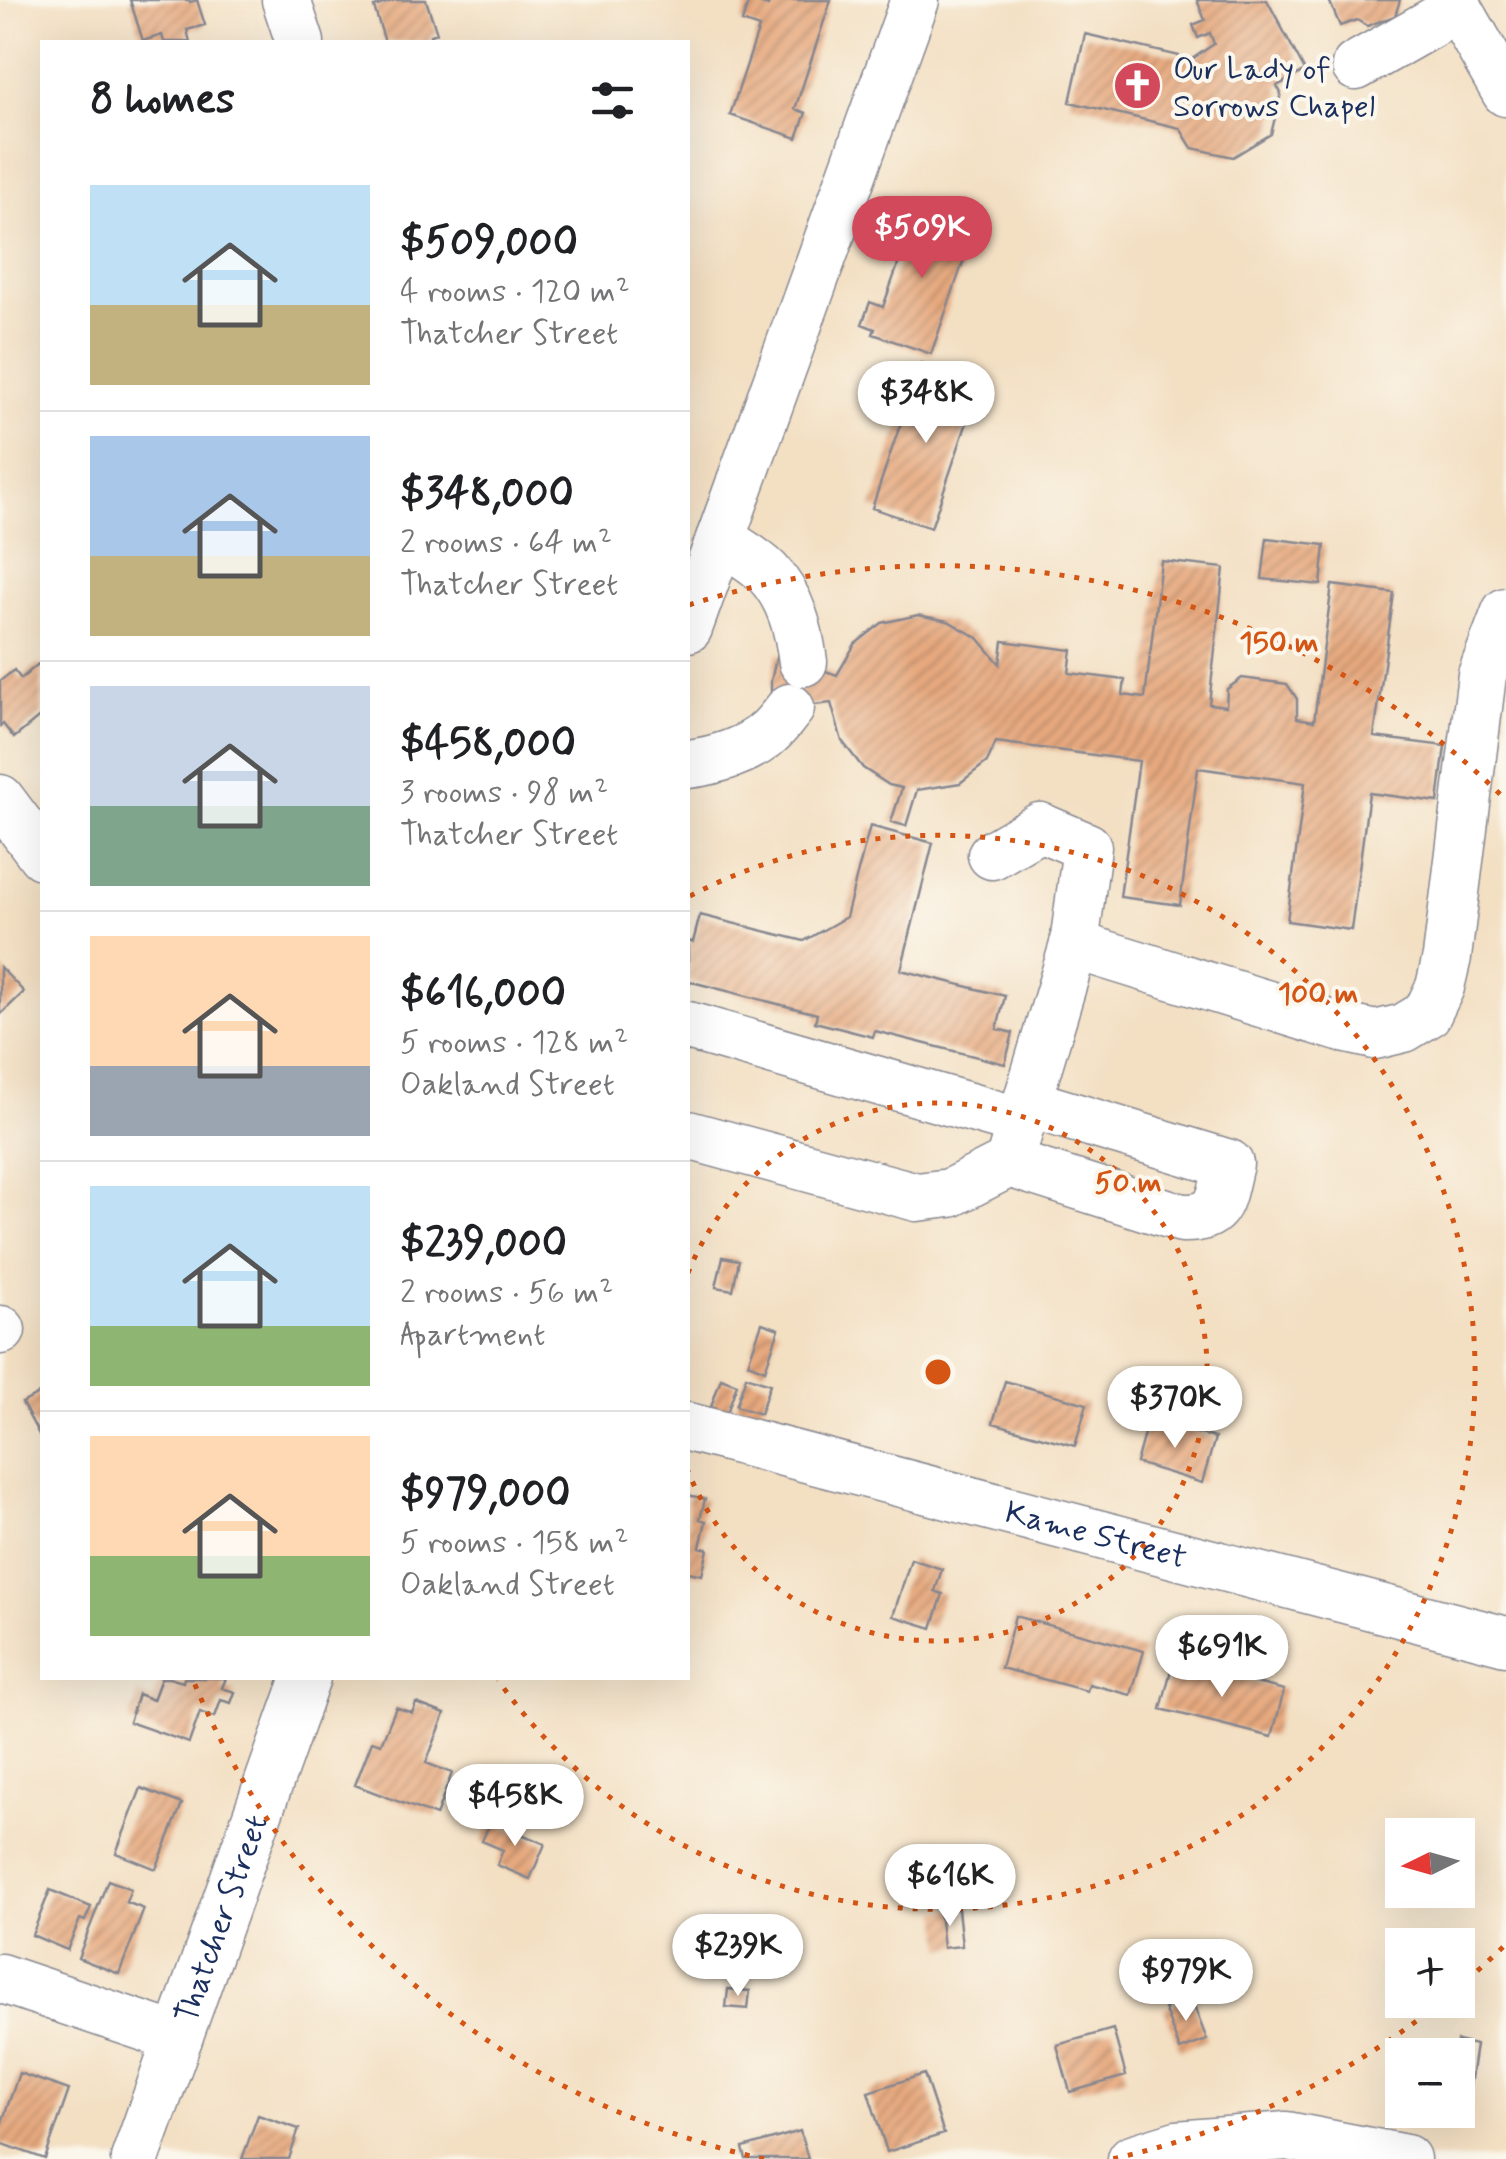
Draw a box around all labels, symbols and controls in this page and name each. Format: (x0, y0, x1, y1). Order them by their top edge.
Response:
place label: Our Lady of Sorrows Chapel (1173, 49, 1375, 128)
church icon: Our Lady of Sorrows Chapel (1112, 60, 1164, 112)
text: 8 homes (90, 73, 235, 128)
icon: filters (585, 73, 640, 128)
pin: $509K (852, 196, 992, 281)
text: $509K (874, 207, 970, 249)
text: $509,000 (400, 216, 578, 271)
icon: home (170, 225, 290, 345)
text: 4 rooms · 120 m² (400, 271, 630, 313)
text: Thatcher Street (400, 313, 618, 355)
pin: $348K (856, 361, 996, 446)
text: $348K (880, 372, 972, 414)
text: $348,000 (400, 467, 574, 522)
icon: home (170, 476, 290, 596)
text: 2 rooms · 64 m² (400, 522, 612, 564)
text: Thatcher Street (400, 564, 618, 606)
text: 150 m (1239, 624, 1319, 663)
text: $458,000 (400, 717, 576, 772)
icon: home (170, 726, 290, 846)
text: 3 rooms · 98 m² (400, 772, 608, 814)
text: Thatcher Street (400, 814, 618, 856)
text: $616,000 (400, 967, 566, 1022)
text: 100 m (1278, 975, 1358, 1014)
icon: home (170, 976, 290, 1096)
text: 5 rooms · 128 m² (400, 1022, 628, 1064)
text: Oakland Street (400, 1064, 615, 1106)
text: 50 m (1094, 1164, 1162, 1203)
text: $239,000 (400, 1217, 567, 1272)
icon: home (170, 1226, 290, 1346)
text: 2 rooms · 56 m² (400, 1272, 613, 1314)
text: Apartment (400, 1314, 545, 1356)
centre of rings (920, 1354, 956, 1390)
pin: $370K (1105, 1366, 1245, 1451)
text: $370K (1129, 1377, 1221, 1419)
text: $979,000 (400, 1467, 570, 1522)
icon: home (170, 1476, 290, 1596)
street label: Kame Street (1001, 1492, 1191, 1580)
text: 5 rooms · 158 m² (400, 1522, 628, 1564)
text: Oakland Street (400, 1564, 615, 1606)
pin: $691K (1152, 1615, 1292, 1700)
text: $691K (1177, 1626, 1267, 1668)
pin: $458K (445, 1764, 585, 1849)
text: $458K (468, 1775, 562, 1817)
street label: Thatcher Street (166, 1809, 279, 2029)
north arrow (1385, 1818, 1475, 1908)
map controls (1385, 1818, 1475, 2128)
pin: $616K (880, 1844, 1020, 1929)
text: $616K (907, 1855, 993, 1897)
pin: $239K (668, 1914, 808, 1999)
text: $239K (694, 1925, 782, 1967)
button: + (1385, 1928, 1475, 2018)
pin: $979K (1116, 1939, 1256, 2024)
text: $979K (1141, 1950, 1231, 1992)
button: − (1385, 2038, 1475, 2128)

